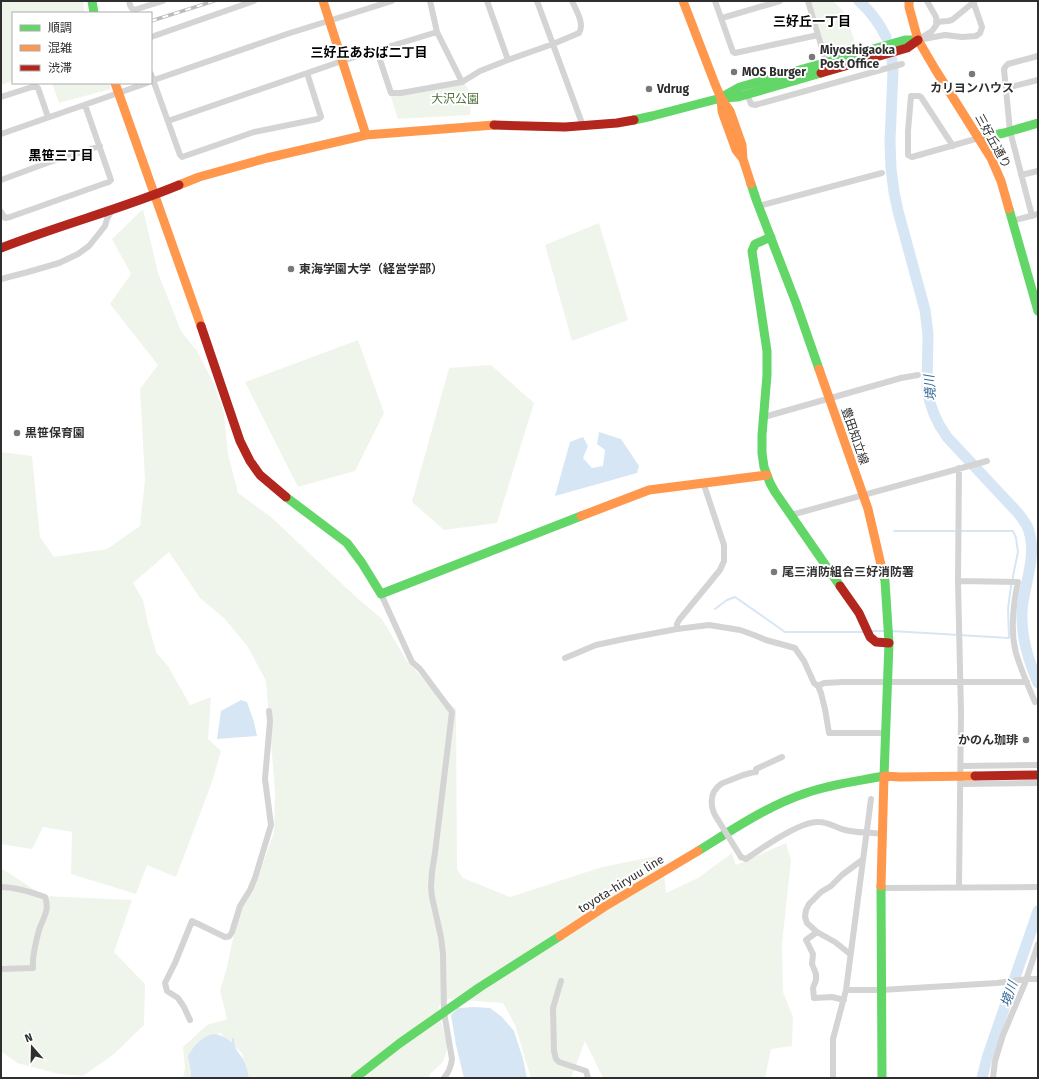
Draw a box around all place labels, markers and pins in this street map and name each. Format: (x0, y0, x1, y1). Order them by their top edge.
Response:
place label: Miyoshigaoka Post Office (820, 43, 895, 71)
marker: Miyoshigaoka Post Office (807, 52, 817, 62)
place label: MOS Burger (742, 65, 806, 79)
marker: MOS Burger (729, 67, 739, 77)
marker: カリヨンハウス (967, 69, 977, 79)
place label: カリヨンハウス (930, 81, 1014, 95)
place label: Vdrug (656, 82, 689, 96)
marker: Vdrug (644, 84, 654, 94)
place label: 東海学園大学（経営学部） (299, 262, 443, 276)
marker: 東海学園大学（経営学部） (286, 264, 296, 274)
place label: 黒笹保育園 (25, 426, 85, 440)
marker: 黒笹保育園 (12, 428, 22, 438)
place label: 尾三消防組合三好消防署 (782, 565, 914, 579)
marker: 尾三消防組合三好消防署 (769, 567, 779, 577)
place label: かのん珈琲 (958, 733, 1018, 747)
marker: かのん珈琲 (1021, 735, 1031, 745)

